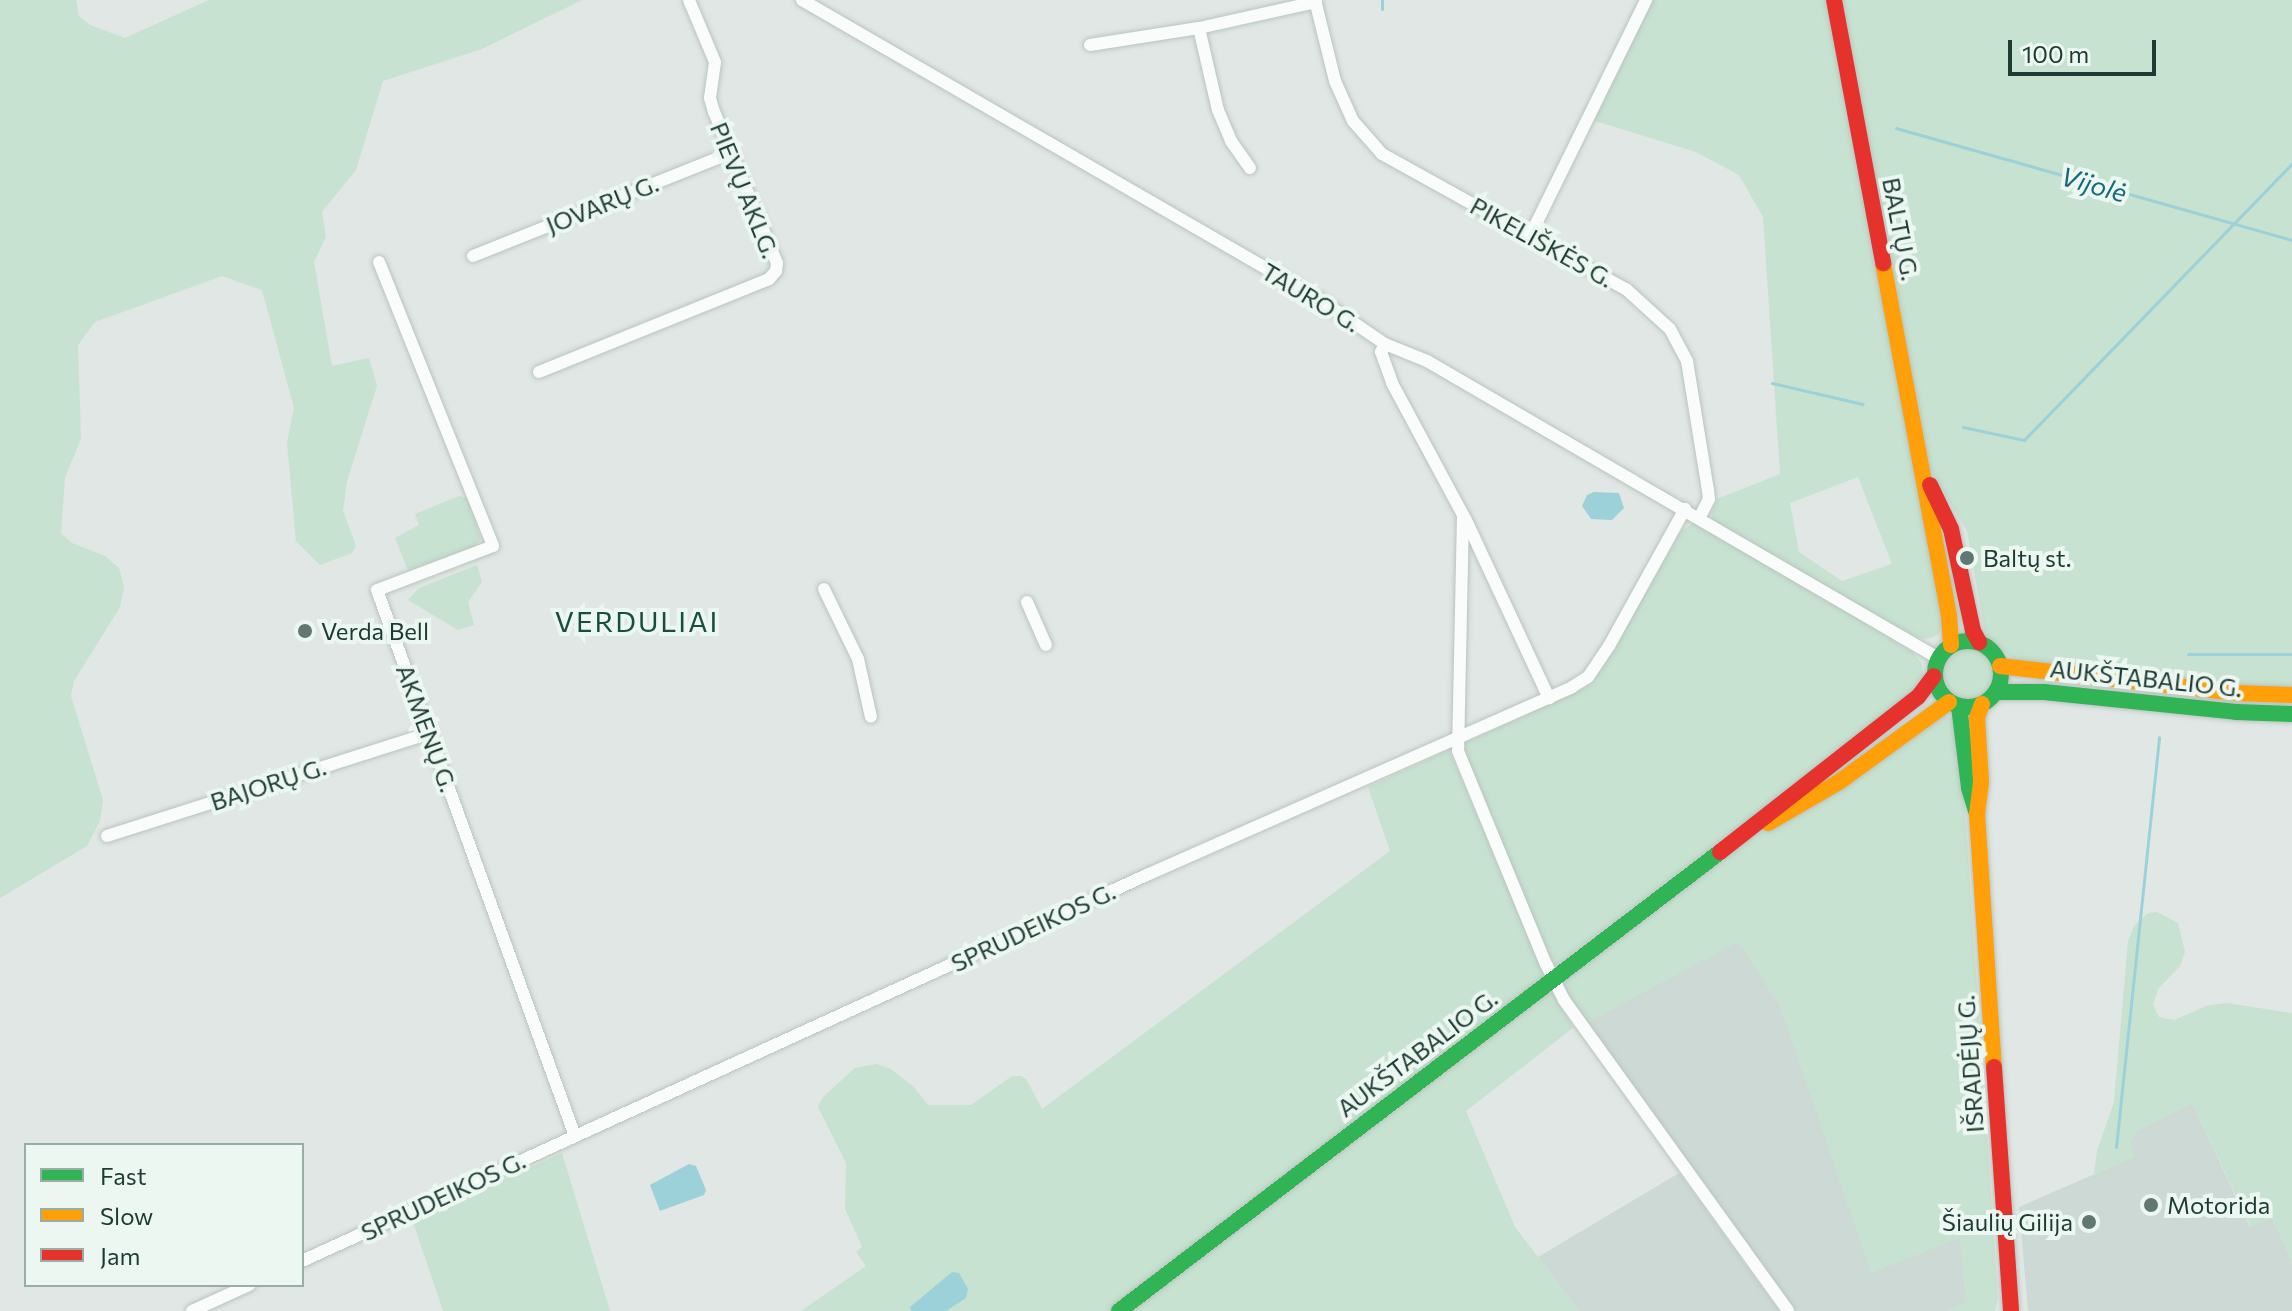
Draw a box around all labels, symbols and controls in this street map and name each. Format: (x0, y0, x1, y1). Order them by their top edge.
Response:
scale bar (2012, 24, 2160, 74)
text: 100 m (2022, 39, 2089, 68)
street label: PIEVŲ AKLG. (705, 118, 785, 262)
water label: Vijolė (2057, 160, 2131, 208)
street label: JOVARŲ G. (542, 168, 662, 240)
street label: BALTŲ G. (1877, 175, 1925, 283)
street label: PIKELIŠKĖS G. (1466, 191, 1618, 293)
street label: TAURO G. (1257, 256, 1365, 338)
place label: Baltų st. (1983, 544, 2071, 572)
marker: Baltų st. (1958, 549, 1976, 567)
district label: VERDULIAI (555, 604, 719, 638)
place label: Verda Bell (321, 617, 429, 645)
marker: Verda Bell (296, 622, 314, 640)
street label: AUKŠTABALIO G. (2049, 654, 2243, 702)
street label: AKMENŲ G. (391, 660, 463, 796)
street label: BAJORŲ G. (207, 752, 329, 816)
street label: SPRUDEIKOS G. (946, 876, 1120, 978)
street label: AUKŠTABALIO G. (1331, 983, 1503, 1123)
street label: IŠRADĖJŲ G. (1951, 994, 1989, 1134)
legend (24, 1143, 304, 1287)
street label: SPRUDEIKOS G. (356, 1145, 530, 1247)
text: Fast (100, 1161, 147, 1190)
place label: Motorida (2167, 1191, 2270, 1219)
marker: Motorida (2142, 1196, 2160, 1214)
text: Slow (100, 1201, 153, 1230)
place label: Šiaulių Gilija (1942, 1208, 2073, 1236)
marker: Šiaulių Gilija (2080, 1213, 2098, 1231)
text: Jam (100, 1241, 140, 1270)

